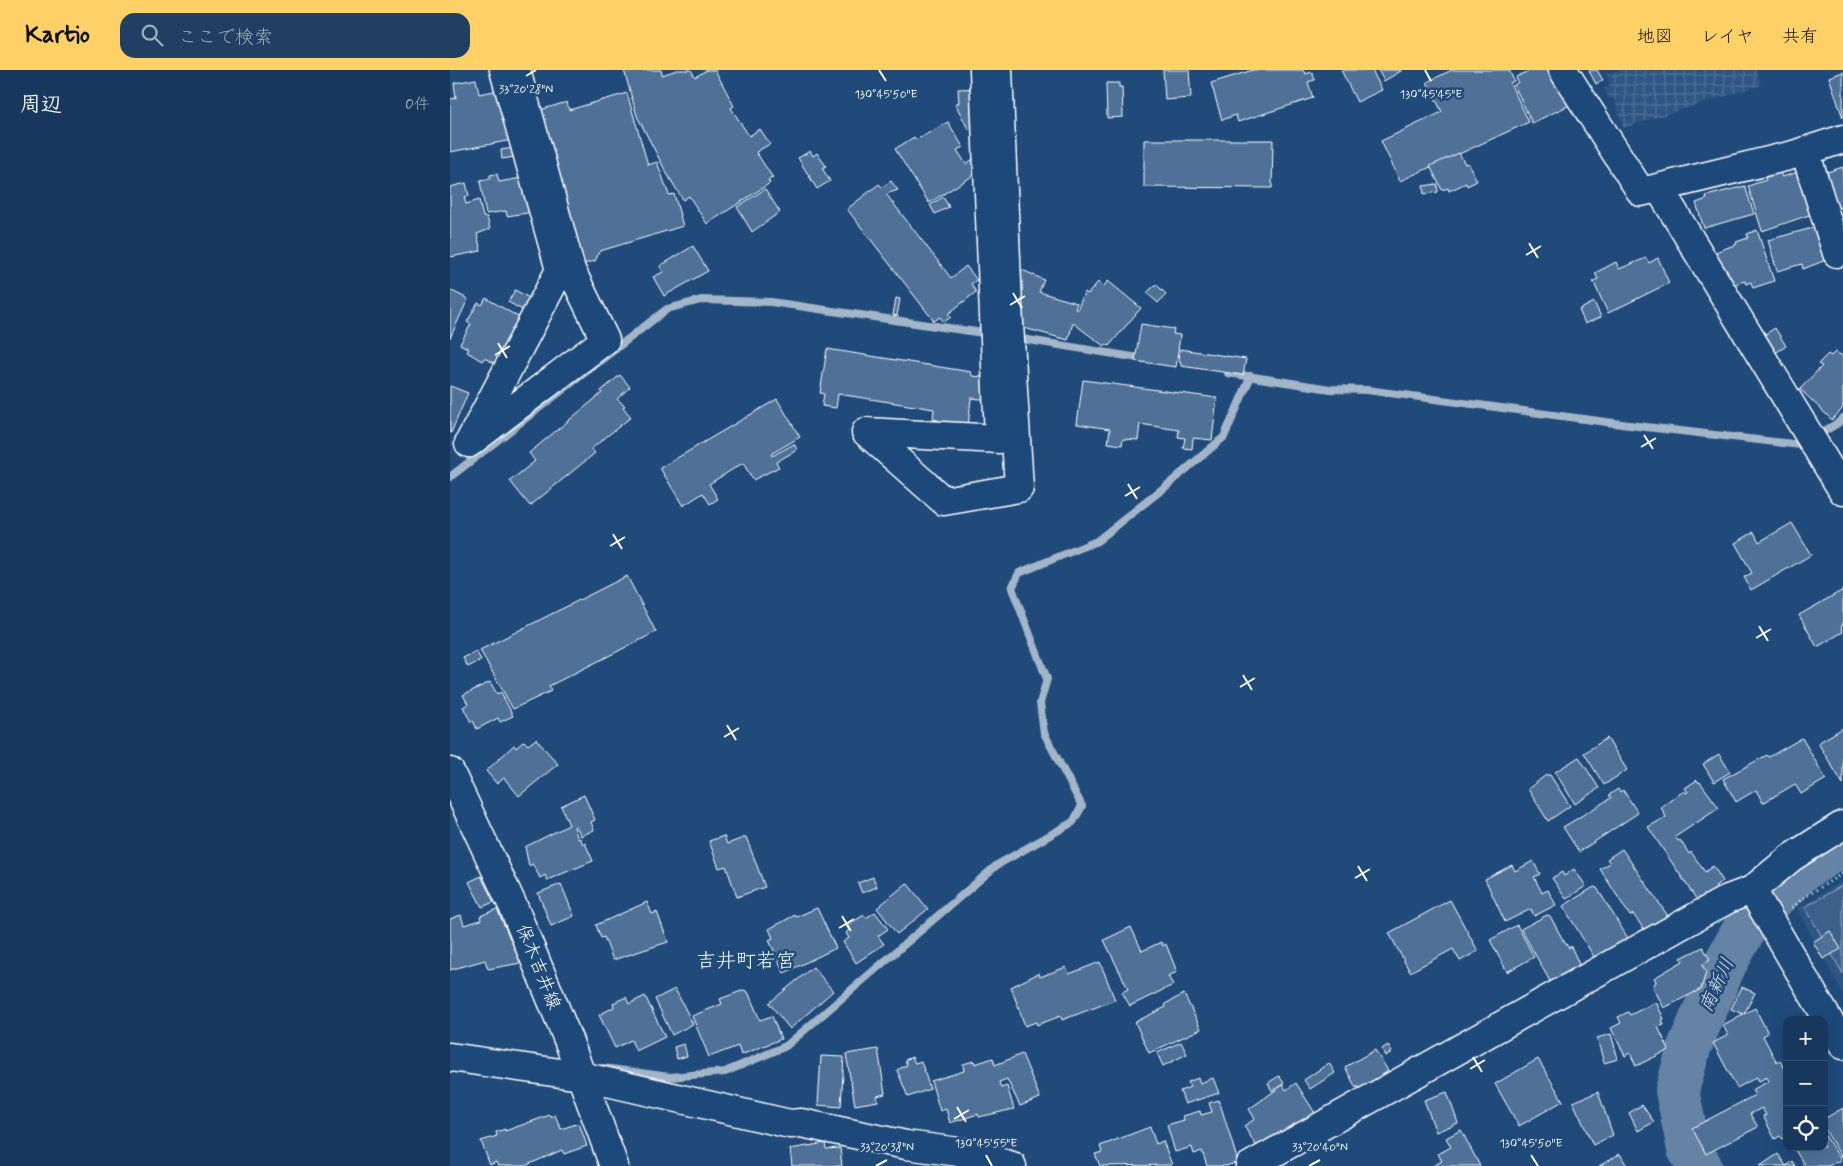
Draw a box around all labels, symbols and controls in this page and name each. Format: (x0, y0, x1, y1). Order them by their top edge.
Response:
search box (120, 13, 470, 58)
text: Kartio (25, 20, 90, 51)
icon: search (138, 21, 166, 49)
text: ここで検索 (178, 25, 273, 50)
text: 地図 (1637, 25, 1673, 49)
text: レイヤ (1701, 25, 1754, 49)
text: 共有 (1782, 25, 1818, 49)
text: 33°20'28"N (499, 82, 553, 98)
text: 130°45'50"E (854, 87, 918, 103)
text: 130°45'45"E (1400, 87, 1462, 103)
text: 周辺 (20, 91, 62, 119)
text: 0件 (405, 94, 430, 115)
street label: 保木吉井線 (510, 921, 566, 1013)
district label: 吉井町若宮 (696, 948, 796, 975)
water label: 南新川 (1694, 954, 1740, 1016)
map controls (1783, 1016, 1828, 1151)
button: + (1783, 1016, 1828, 1061)
button: − (1783, 1061, 1828, 1106)
button: locate (1783, 1106, 1828, 1151)
text: 130°45'55"E (955, 1136, 1017, 1152)
text: 130°45'50"E (1499, 1136, 1563, 1152)
text: 33°20'38"N (860, 1140, 914, 1156)
text: 33°20'40"N (1292, 1140, 1348, 1156)

